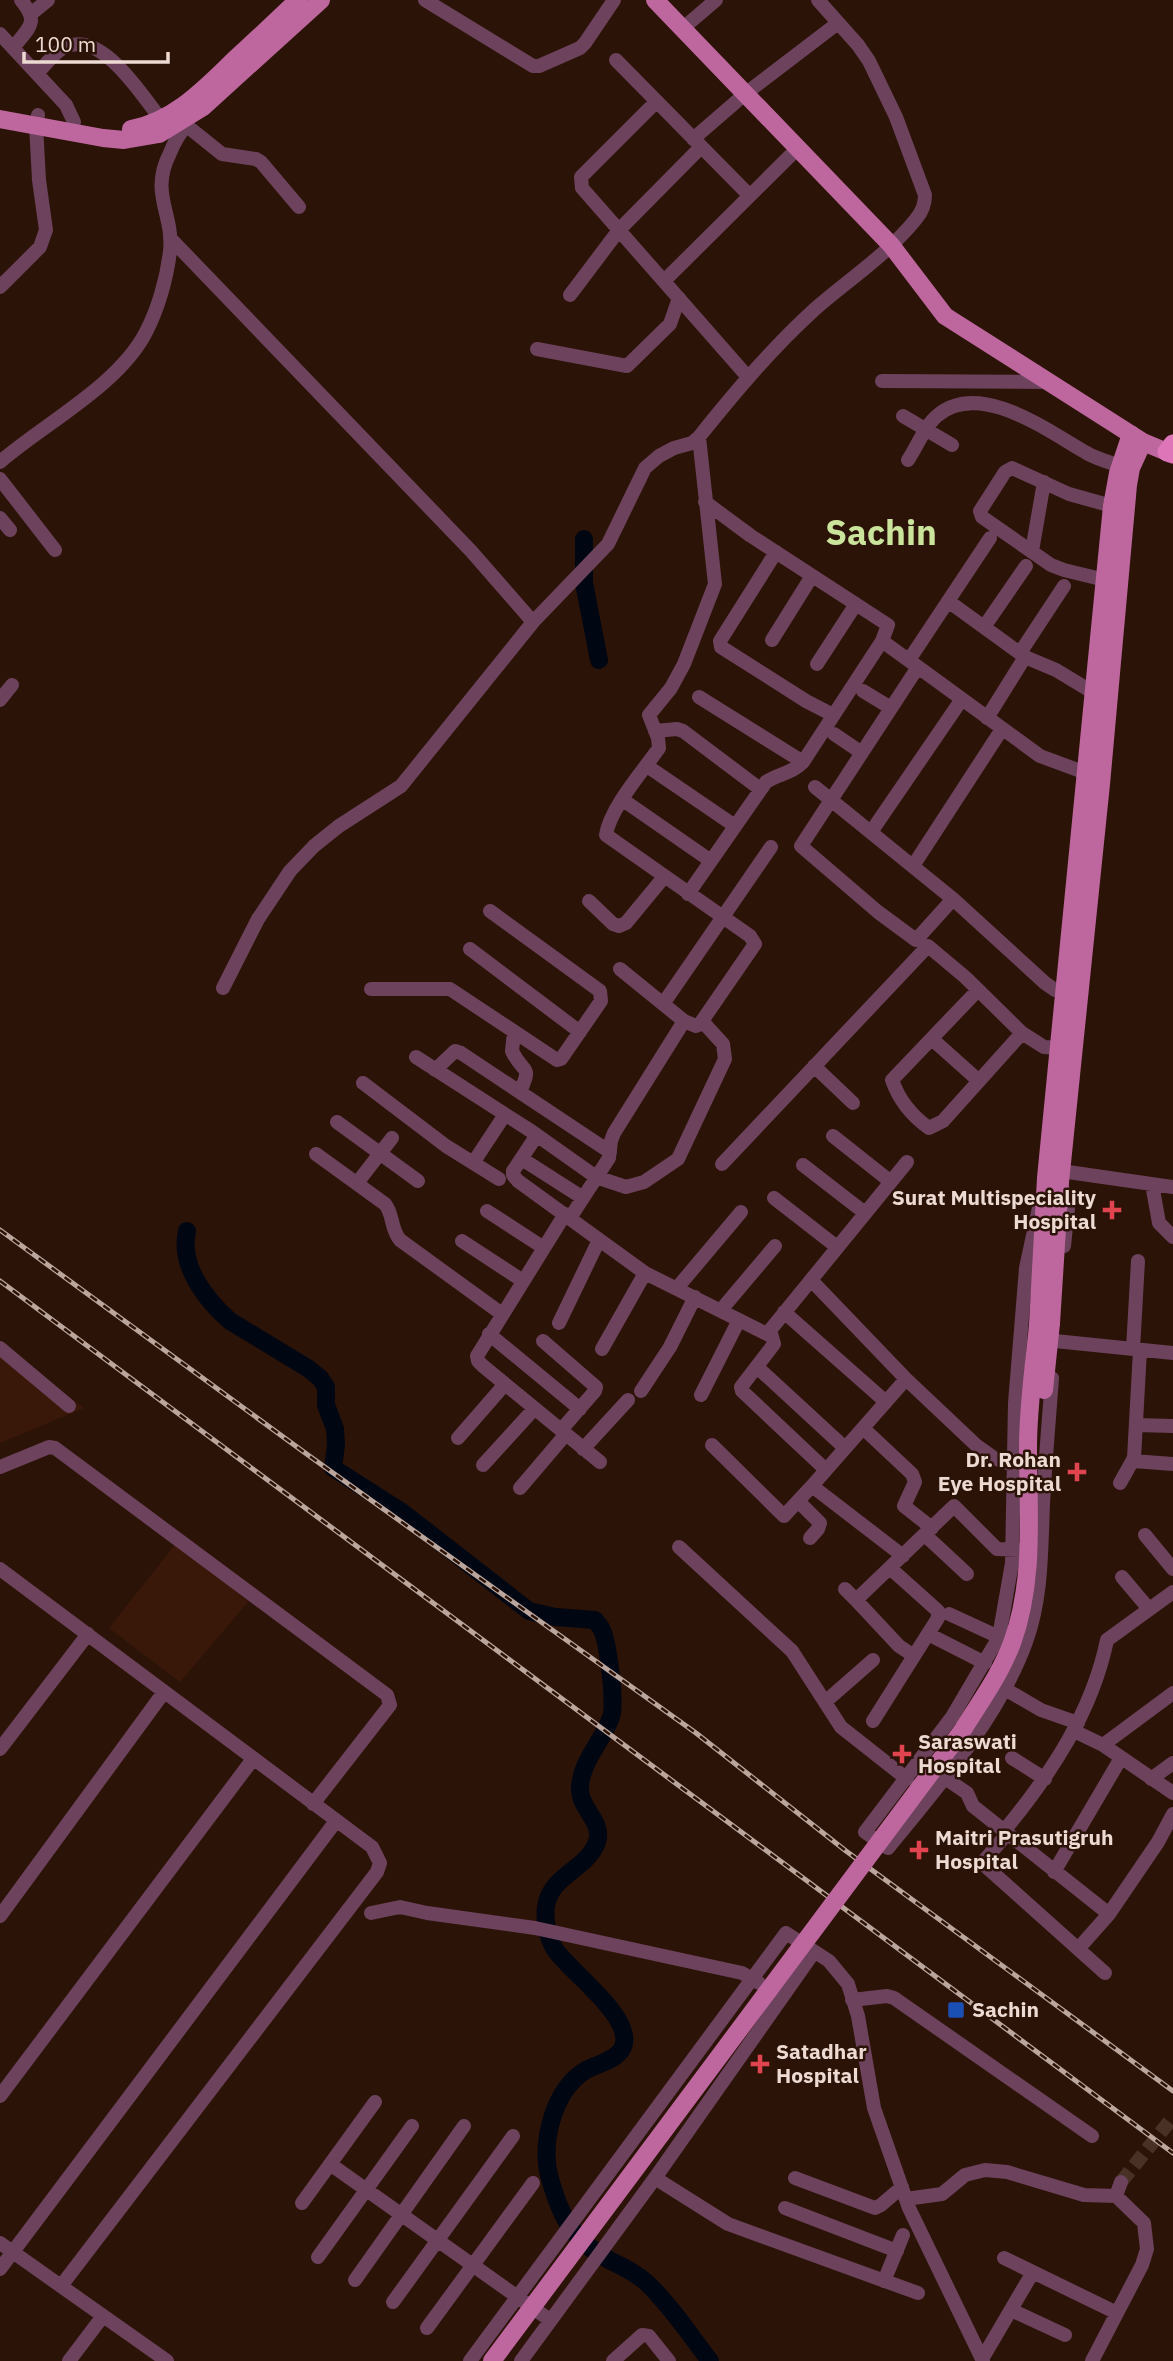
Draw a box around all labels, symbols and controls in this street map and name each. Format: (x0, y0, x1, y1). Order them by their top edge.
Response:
scale bar (24, 21, 168, 65)
text: 100 m (35, 30, 96, 58)
district label: Sachin (825, 509, 937, 555)
place label: Surat Multispeciality Hospital (892, 1183, 1097, 1235)
marker: Surat Multispeciality Hospital (1102, 1200, 1122, 1220)
place label: Dr. Rohan Eye Hospital (938, 1445, 1061, 1497)
marker: Dr. Rohan Eye Hospital (1067, 1462, 1087, 1482)
place label: Saraswati Hospital (918, 1727, 1017, 1779)
marker: Saraswati Hospital (892, 1744, 912, 1764)
place label: Maitri Prasutigruh Hospital (935, 1823, 1114, 1875)
marker: Maitri Prasutigruh Hospital (909, 1840, 929, 1860)
place label: Sachin (972, 1995, 1039, 2023)
marker: Sachin (946, 2000, 966, 2020)
place label: Satadhar Hospital (776, 2037, 867, 2089)
marker: Satadhar Hospital (750, 2054, 770, 2074)

